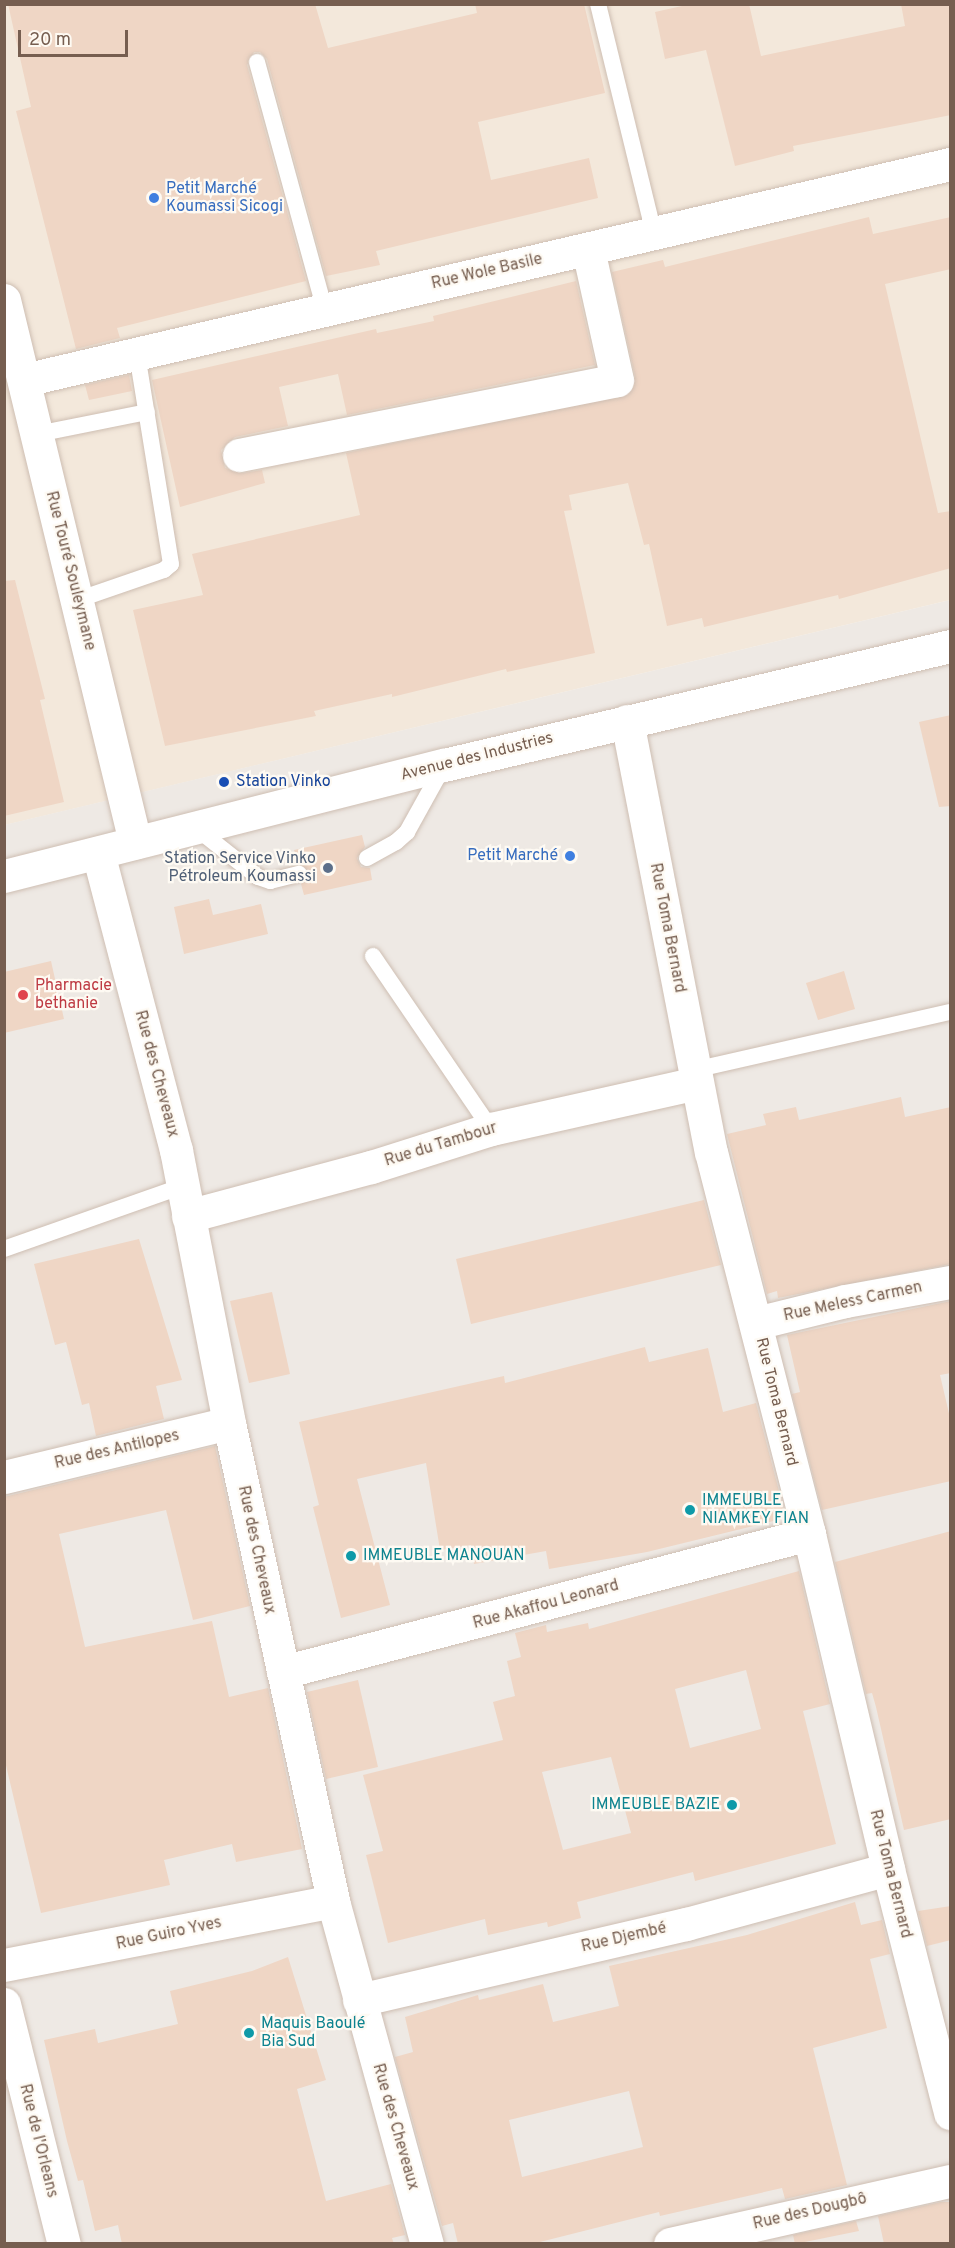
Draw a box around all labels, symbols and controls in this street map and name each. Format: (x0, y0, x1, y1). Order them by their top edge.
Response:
scale bar (21, 18, 130, 56)
text: 20 m (29, 29, 71, 52)
place label: Petit Marché Koumassi Sicogi (166, 179, 283, 217)
marker: Petit Marché Koumassi Sicogi (147, 191, 161, 205)
street label: Rue Wole Basile (429, 250, 545, 294)
street label: Rue Touré Souleymane (41, 489, 99, 653)
street label: Avenue des Industries (399, 729, 555, 785)
place label: Station Vinko (236, 772, 331, 792)
marker: Station Vinko (217, 775, 231, 789)
place label: Petit Marché (467, 846, 558, 866)
place label: Station Service Vinko Pétroleum Koumassi (163, 849, 316, 887)
marker: Petit Marché (563, 849, 577, 863)
marker: Station Service Vinko Pétroleum Koumassi (321, 861, 335, 875)
street label: Rue Toma Bernard (645, 861, 689, 995)
place label: Pharmacie bethanie (35, 976, 112, 1014)
marker: Pharmacie bethanie (16, 988, 30, 1002)
street label: Rue des Cheveaux (130, 1008, 182, 1140)
street label: Rue du Tambour (382, 1119, 500, 1171)
street label: Rue Meless Carmen (782, 1278, 924, 1326)
street label: Rue Toma Bernard (751, 1335, 801, 1469)
street label: Rue des Antilopes (52, 1426, 182, 1474)
street label: Rue des Cheveaux (233, 1484, 279, 1616)
place label: IMMEUBLE NIAMKEY FIAN (702, 1491, 810, 1529)
marker: IMMEUBLE NIAMKEY FIAN (683, 1503, 697, 1517)
place label: IMMEUBLE MANOUAN (363, 1546, 525, 1566)
marker: IMMEUBLE MANOUAN (344, 1549, 358, 1563)
street label: Rue Akaffou Leonard (471, 1576, 621, 1634)
place label: IMMEUBLE BAZIE (591, 1795, 720, 1815)
marker: IMMEUBLE BAZIE (725, 1798, 739, 1812)
street label: Rue Toma Bernard (865, 1807, 915, 1941)
street label: Rue Guiro Yves (114, 1913, 224, 1955)
street label: Rue Djembé (580, 1919, 668, 1957)
place label: Maquis Baoulé Bia Sud (261, 2014, 365, 2052)
marker: Maquis Baoulé Bia Sud (242, 2026, 256, 2040)
street label: Rue des Cheveaux (368, 2062, 422, 2192)
street label: Rue de l'Orleans (15, 2082, 61, 2200)
street label: Rue des Dougbô (751, 2190, 869, 2234)

